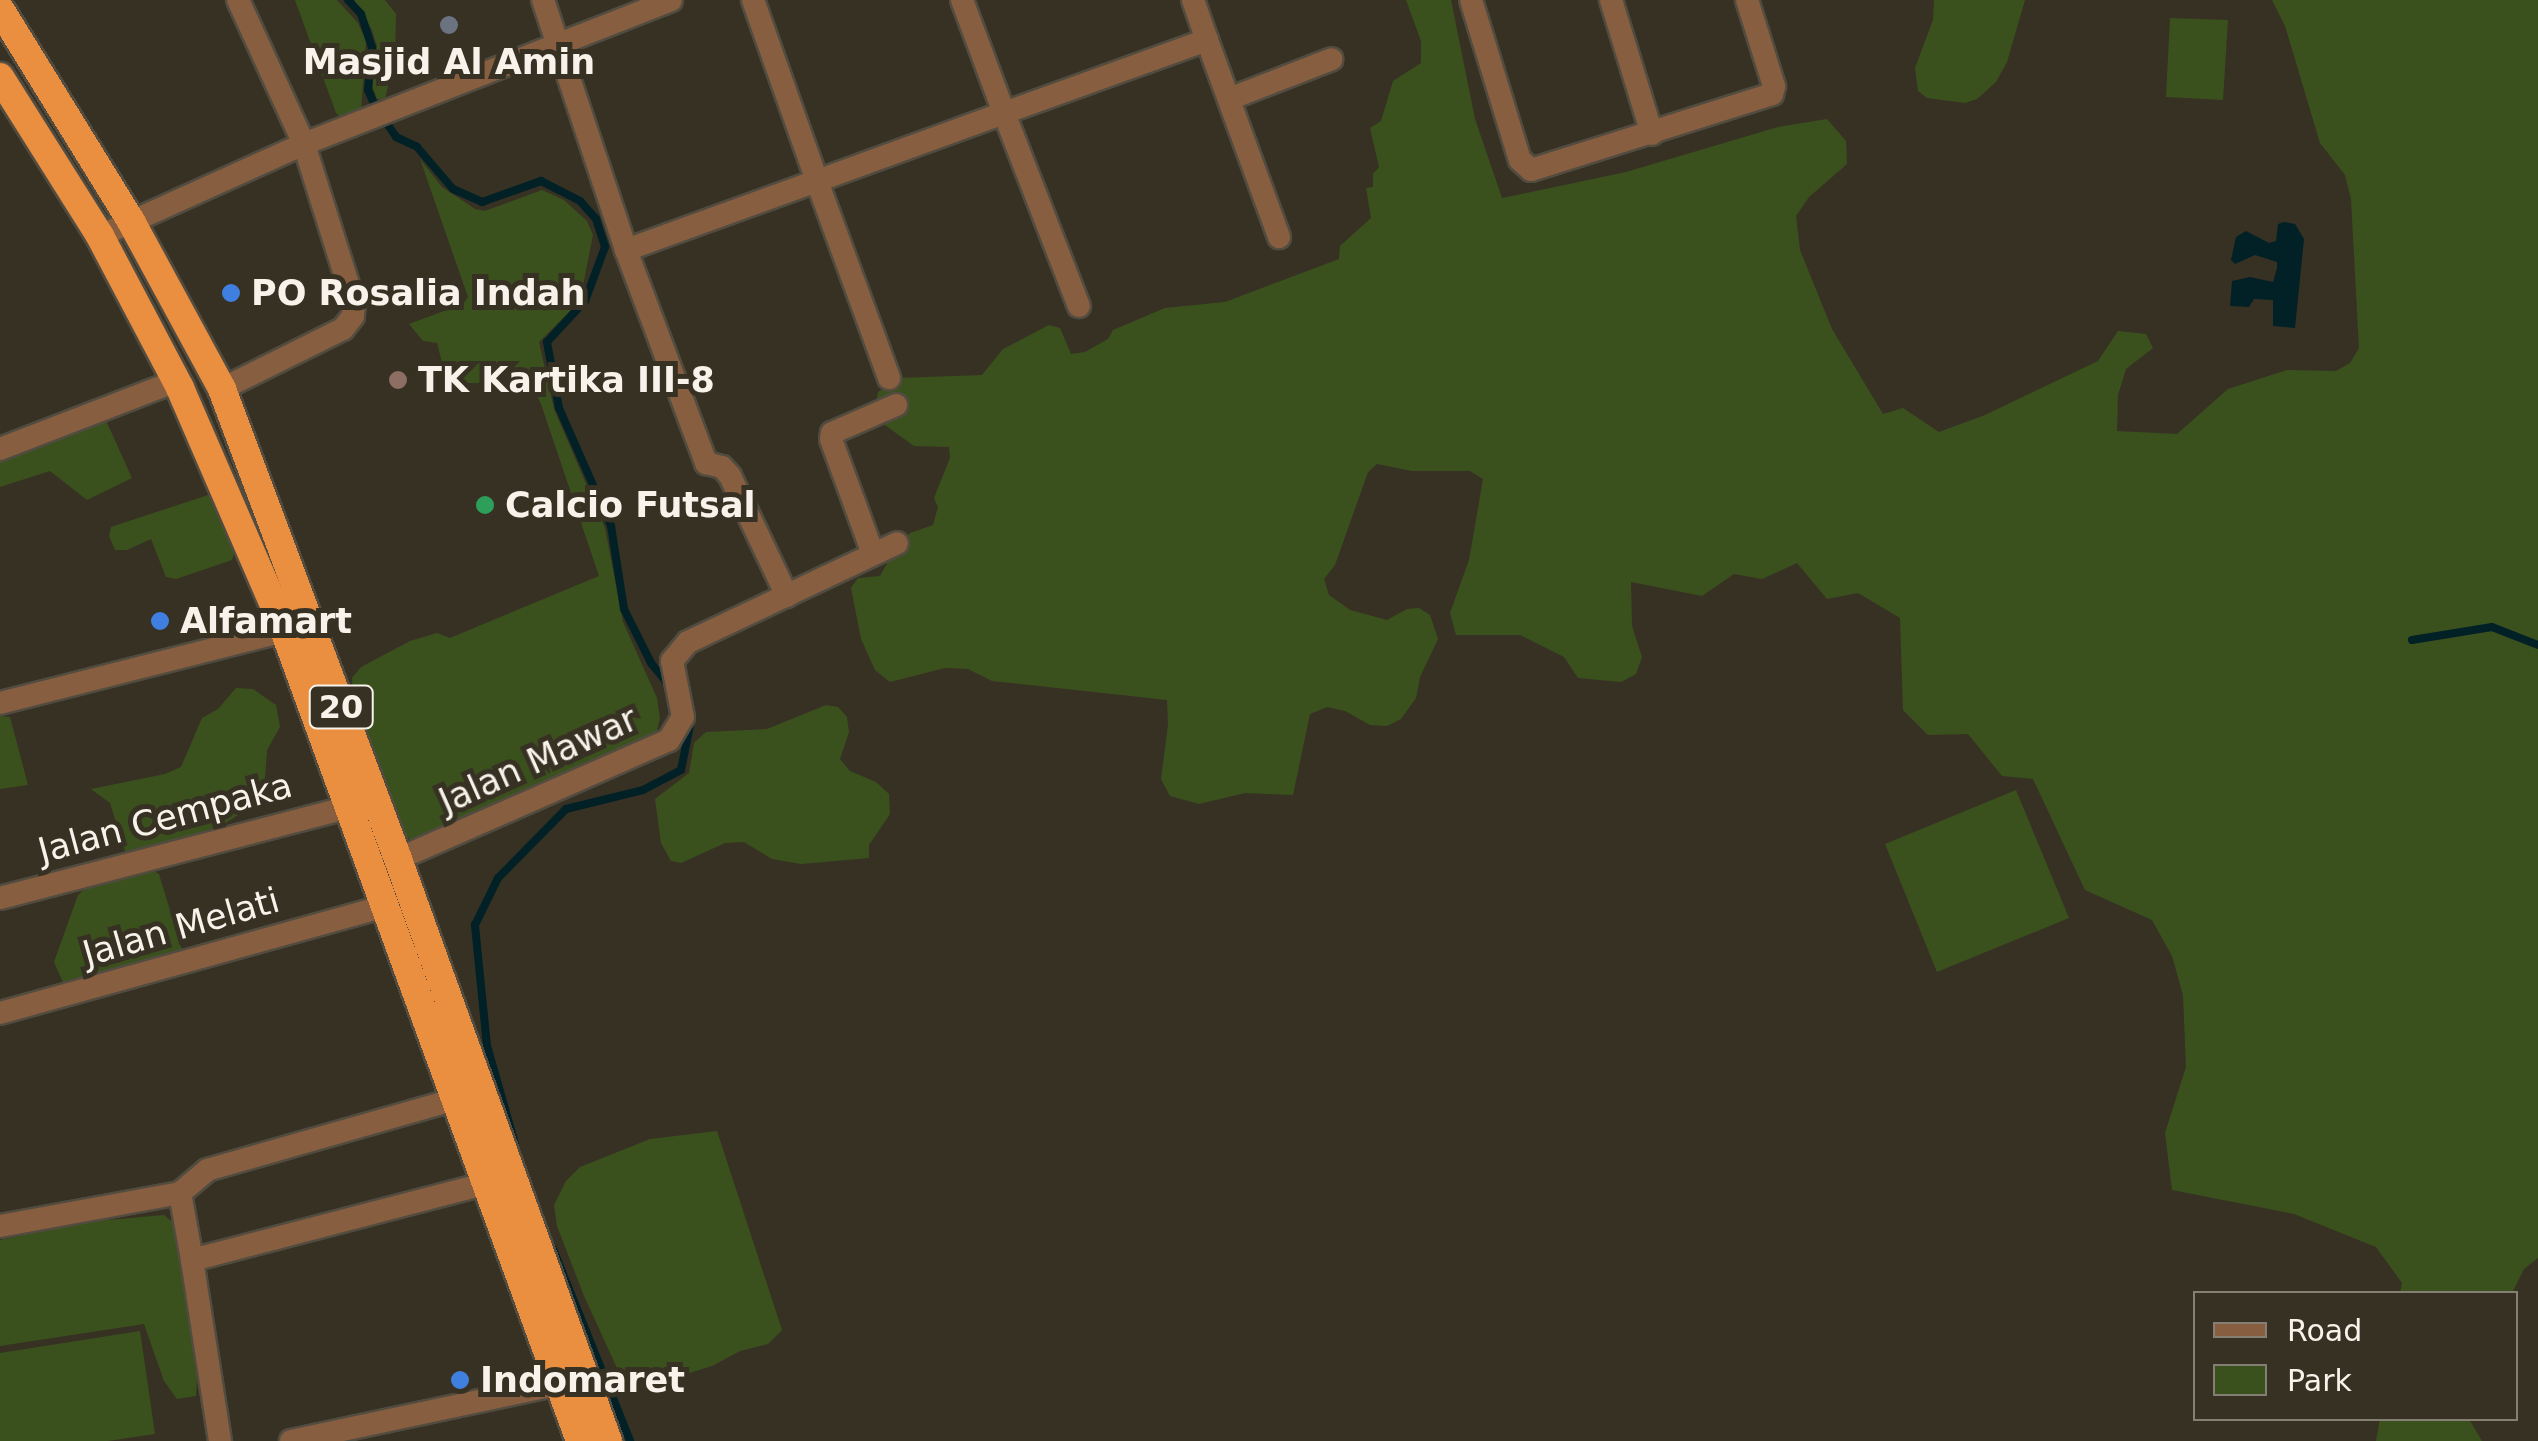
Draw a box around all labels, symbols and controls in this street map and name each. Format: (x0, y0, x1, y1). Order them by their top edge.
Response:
marker: Masjid Al Amin (438, 14, 460, 36)
place label: Masjid Al Amin (303, 41, 595, 83)
place label: PO Rosalia Indah (251, 272, 585, 314)
marker: PO Rosalia Indah (220, 282, 242, 304)
place label: TK Kartika III-8 (418, 359, 715, 401)
marker: TK Kartika III-8 (387, 369, 409, 391)
place label: Calcio Futsal (505, 484, 756, 526)
marker: Calcio Futsal (474, 494, 496, 516)
place label: Alfamart (180, 600, 352, 642)
marker: Alfamart (149, 610, 171, 632)
road number: 20 (308, 680, 374, 734)
street label: Jalan Mawar (432, 698, 644, 822)
street label: Jalan Cempaka (33, 764, 297, 872)
street label: Jalan Melati (78, 879, 284, 975)
legend (2193, 1291, 2518, 1421)
text: Road (2287, 1313, 2362, 1348)
place label: Indomaret (480, 1359, 685, 1401)
text: Park (2287, 1363, 2352, 1398)
marker: Indomaret (449, 1369, 471, 1391)

